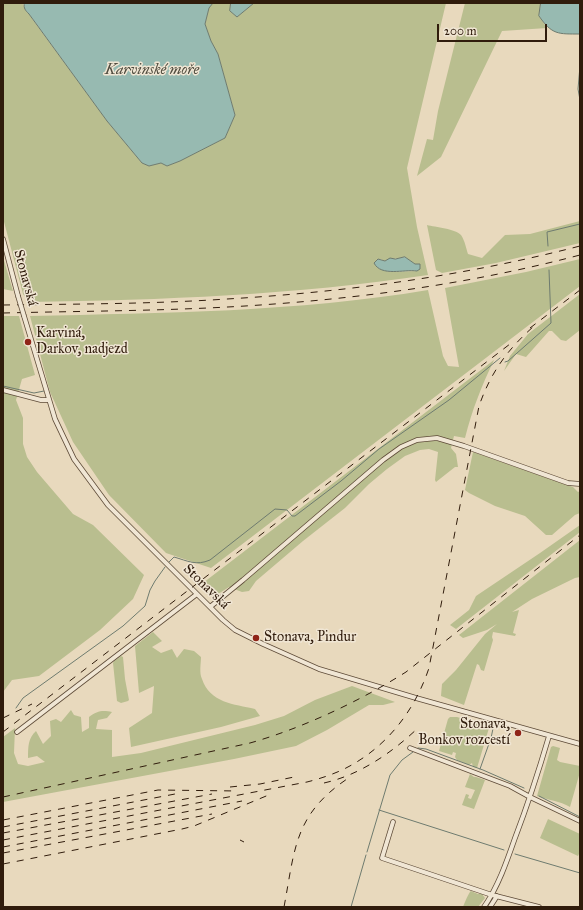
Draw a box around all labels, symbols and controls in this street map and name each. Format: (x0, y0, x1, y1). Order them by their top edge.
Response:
scale bar (439, 16, 549, 42)
text: 200 m (444, 24, 477, 38)
water label: Karvinské moře (105, 61, 199, 79)
street label: Stonavská (9, 248, 41, 308)
place label: Karviná, Darkov, nadjezd (36, 326, 128, 358)
marker: Karviná, Darkov, nadjezd (23, 337, 33, 347)
street label: Stonavská (179, 561, 233, 613)
place label: Stonava, Pindur (264, 630, 356, 646)
marker: Stonava, Pindur (251, 633, 261, 643)
place label: Stonava, Bonkov rozcestí (418, 717, 510, 750)
marker: Stonava, Bonkov rozcestí (513, 728, 523, 738)

